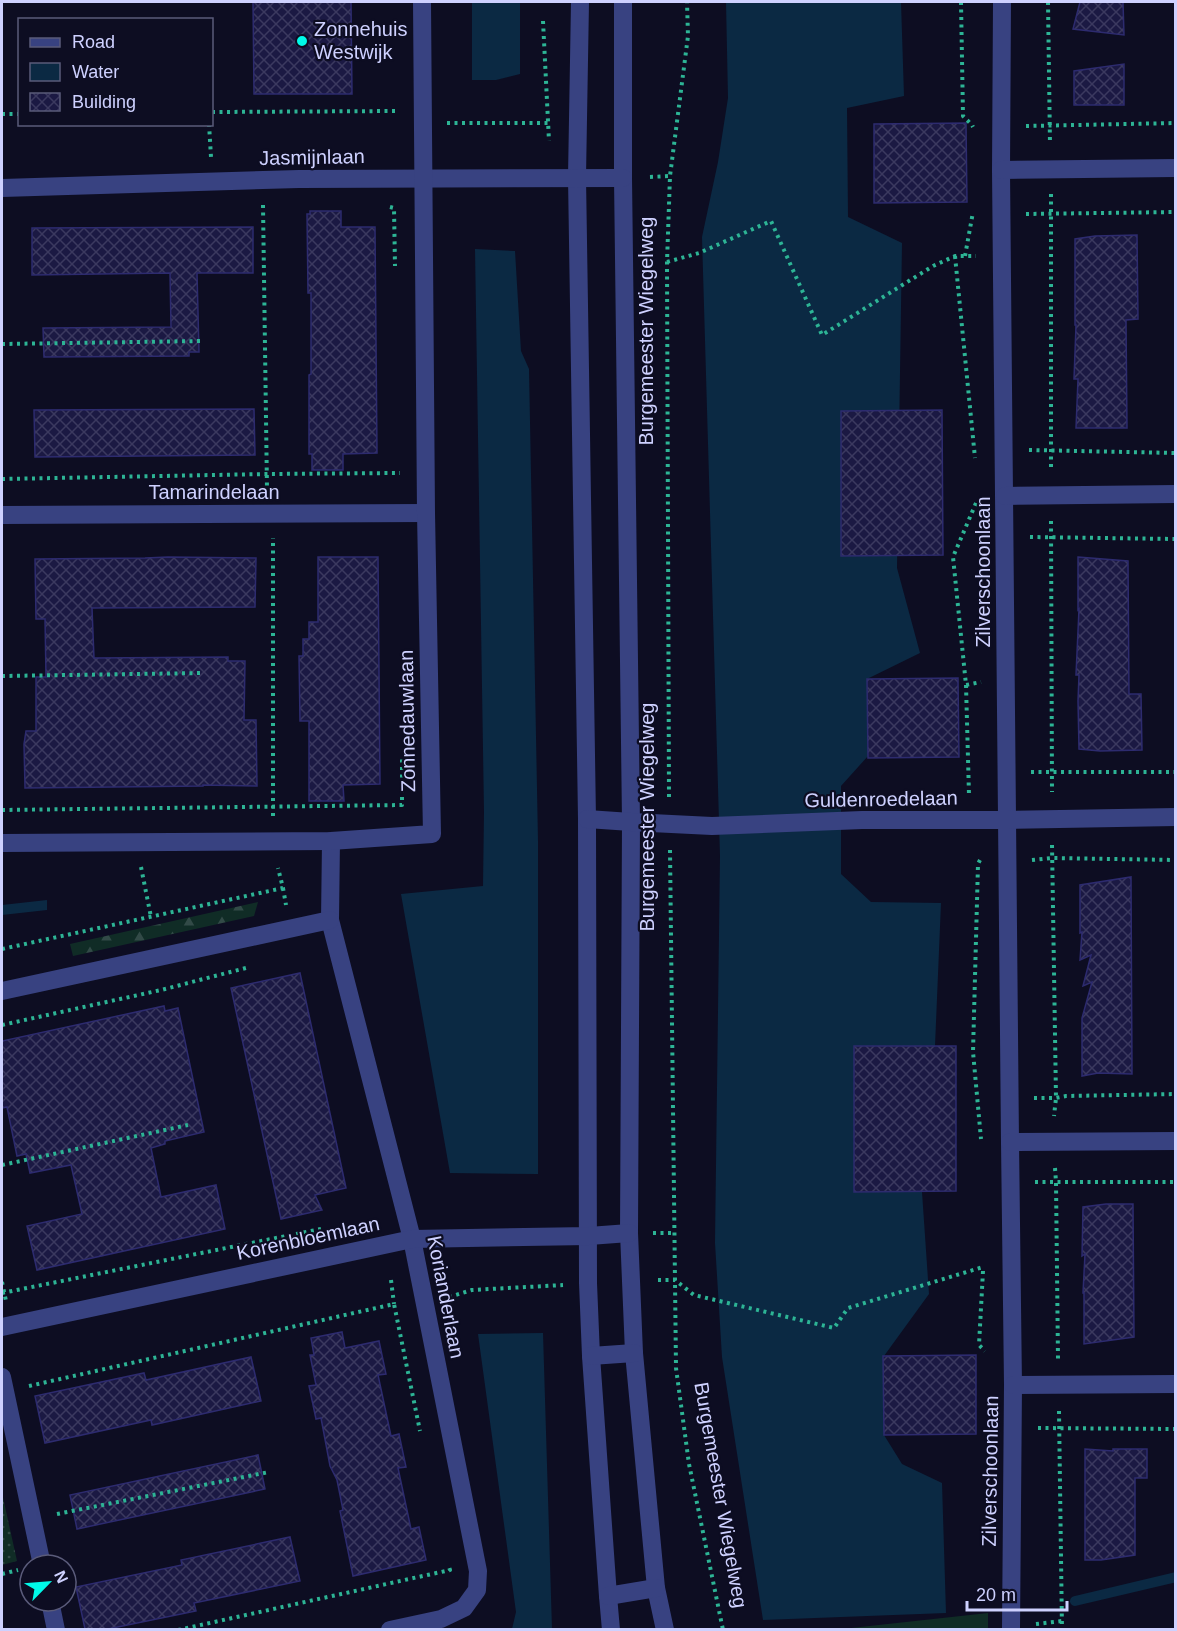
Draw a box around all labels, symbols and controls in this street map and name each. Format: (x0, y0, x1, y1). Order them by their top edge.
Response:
legend (18, 18, 213, 126)
place label: Zonnehuis Westwijk (314, 18, 407, 63)
text: Road (72, 32, 115, 52)
marker: Zonnehuis Westwijk (295, 34, 309, 48)
text: Water (72, 62, 119, 82)
text: Building (72, 92, 136, 112)
street label: Jasmijnlaan (259, 145, 365, 169)
street label: Burgemeester Wiegelweg (635, 217, 657, 446)
street label: Tamarindelaan (148, 481, 280, 503)
street label: Zilverschoonlaan (972, 496, 994, 648)
street label: Zonnedauwlaan (395, 650, 419, 792)
street label: Burgemeester Wiegelweg (636, 703, 658, 932)
street label: Guldenroedelaan (804, 787, 958, 811)
street label: Korenbloemlaan (234, 1212, 382, 1264)
street label: Korianderlaan (423, 1234, 469, 1360)
street label: Burgemeester Wiegelweg (690, 1380, 752, 1610)
street label: Zilverschoonlaan (978, 1395, 1002, 1547)
north arrow (18, 1553, 78, 1613)
text: N (51, 1568, 71, 1586)
scale bar (967, 1574, 1068, 1612)
text: 20 m (976, 1585, 1016, 1605)

